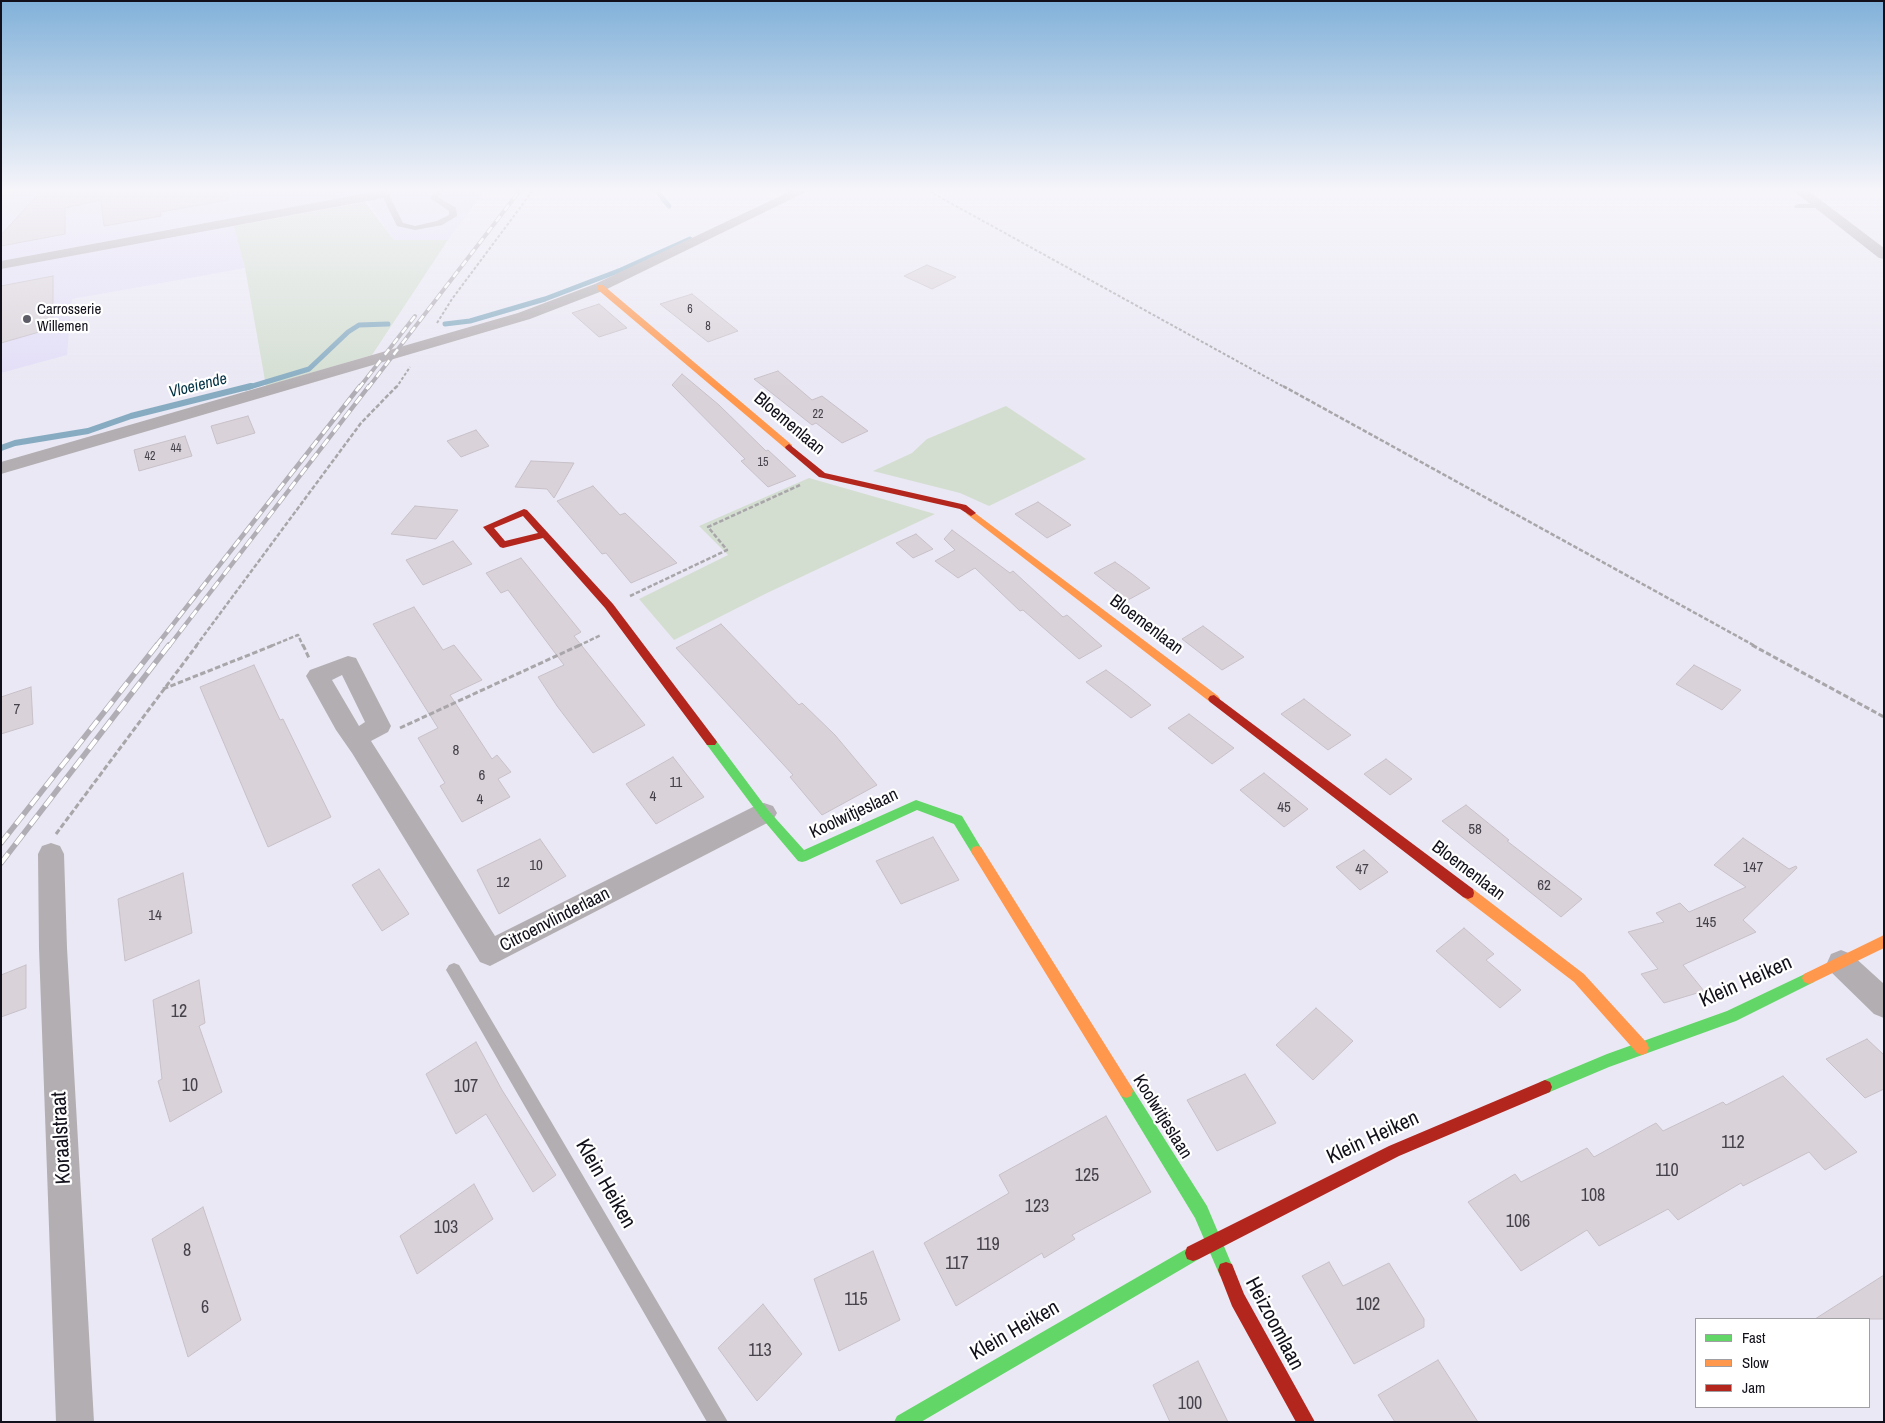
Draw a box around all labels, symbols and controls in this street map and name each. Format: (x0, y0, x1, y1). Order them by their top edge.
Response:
place label: Carrosserie Willemen (37, 301, 101, 336)
house number: 6 (687, 303, 693, 317)
marker: Carrosserie Willemen (21, 313, 33, 325)
house number: 8 (705, 320, 711, 334)
water label: Vloeiende (167, 370, 229, 402)
street label: Bloemenlaan (749, 388, 829, 460)
house number: 22 (813, 408, 823, 422)
house number: 44 (171, 442, 181, 456)
house number: 42 (145, 450, 155, 464)
house number: 15 (758, 456, 768, 470)
street label: Bloemenlaan (1105, 590, 1187, 660)
house number: 7 (14, 701, 20, 719)
house number: 8 (453, 742, 459, 760)
house number: 6 (479, 767, 485, 785)
house number: 11 (670, 774, 682, 792)
street label: Koolwitjeslaan (806, 784, 902, 844)
house number: 4 (650, 788, 656, 806)
house number: 4 (477, 791, 483, 809)
house number: 45 (1277, 799, 1291, 817)
house number: 58 (1468, 821, 1482, 839)
street label: Bloemenlaan (1427, 836, 1509, 906)
house number: 10 (529, 857, 543, 875)
house number: 147 (1743, 859, 1763, 877)
house number: 47 (1355, 861, 1369, 879)
house number: 12 (496, 874, 510, 892)
house number: 62 (1537, 877, 1551, 895)
street label: Citroenvlinderlaan (496, 883, 614, 957)
house number: 14 (148, 907, 162, 925)
house number: 145 (1696, 914, 1716, 932)
street label: Klein Heiken (1696, 950, 1796, 1014)
house number: 12 (171, 1001, 187, 1023)
street label: Koolwitjeslaan (1128, 1071, 1196, 1163)
house number: 10 (182, 1075, 198, 1097)
house number: 107 (454, 1076, 478, 1098)
street label: Koraalstraat (47, 1091, 77, 1185)
street label: Klein Heiken (1323, 1106, 1423, 1170)
house number: 112 (1721, 1132, 1745, 1154)
street label: Klein Heiken (569, 1135, 641, 1233)
house number: 110 (1655, 1160, 1679, 1182)
house number: 125 (1075, 1165, 1099, 1187)
house number: 108 (1581, 1185, 1605, 1207)
house number: 123 (1025, 1196, 1049, 1218)
house number: 106 (1506, 1211, 1530, 1233)
house number: 103 (434, 1217, 458, 1239)
house number: 119 (976, 1234, 1000, 1256)
house number: 8 (183, 1240, 191, 1262)
house number: 117 (945, 1253, 969, 1275)
street label: Heizoomlaan (1239, 1273, 1309, 1375)
house number: 115 (844, 1289, 868, 1311)
house number: 102 (1356, 1294, 1380, 1316)
street label: Klein Heiken (966, 1295, 1064, 1367)
house number: 6 (201, 1297, 209, 1319)
legend (1695, 1318, 1870, 1408)
text: Fast (1742, 1327, 1765, 1348)
house number: 113 (748, 1340, 772, 1362)
text: Slow (1742, 1352, 1769, 1373)
text: Jam (1742, 1377, 1765, 1398)
house number: 100 (1178, 1393, 1202, 1415)

